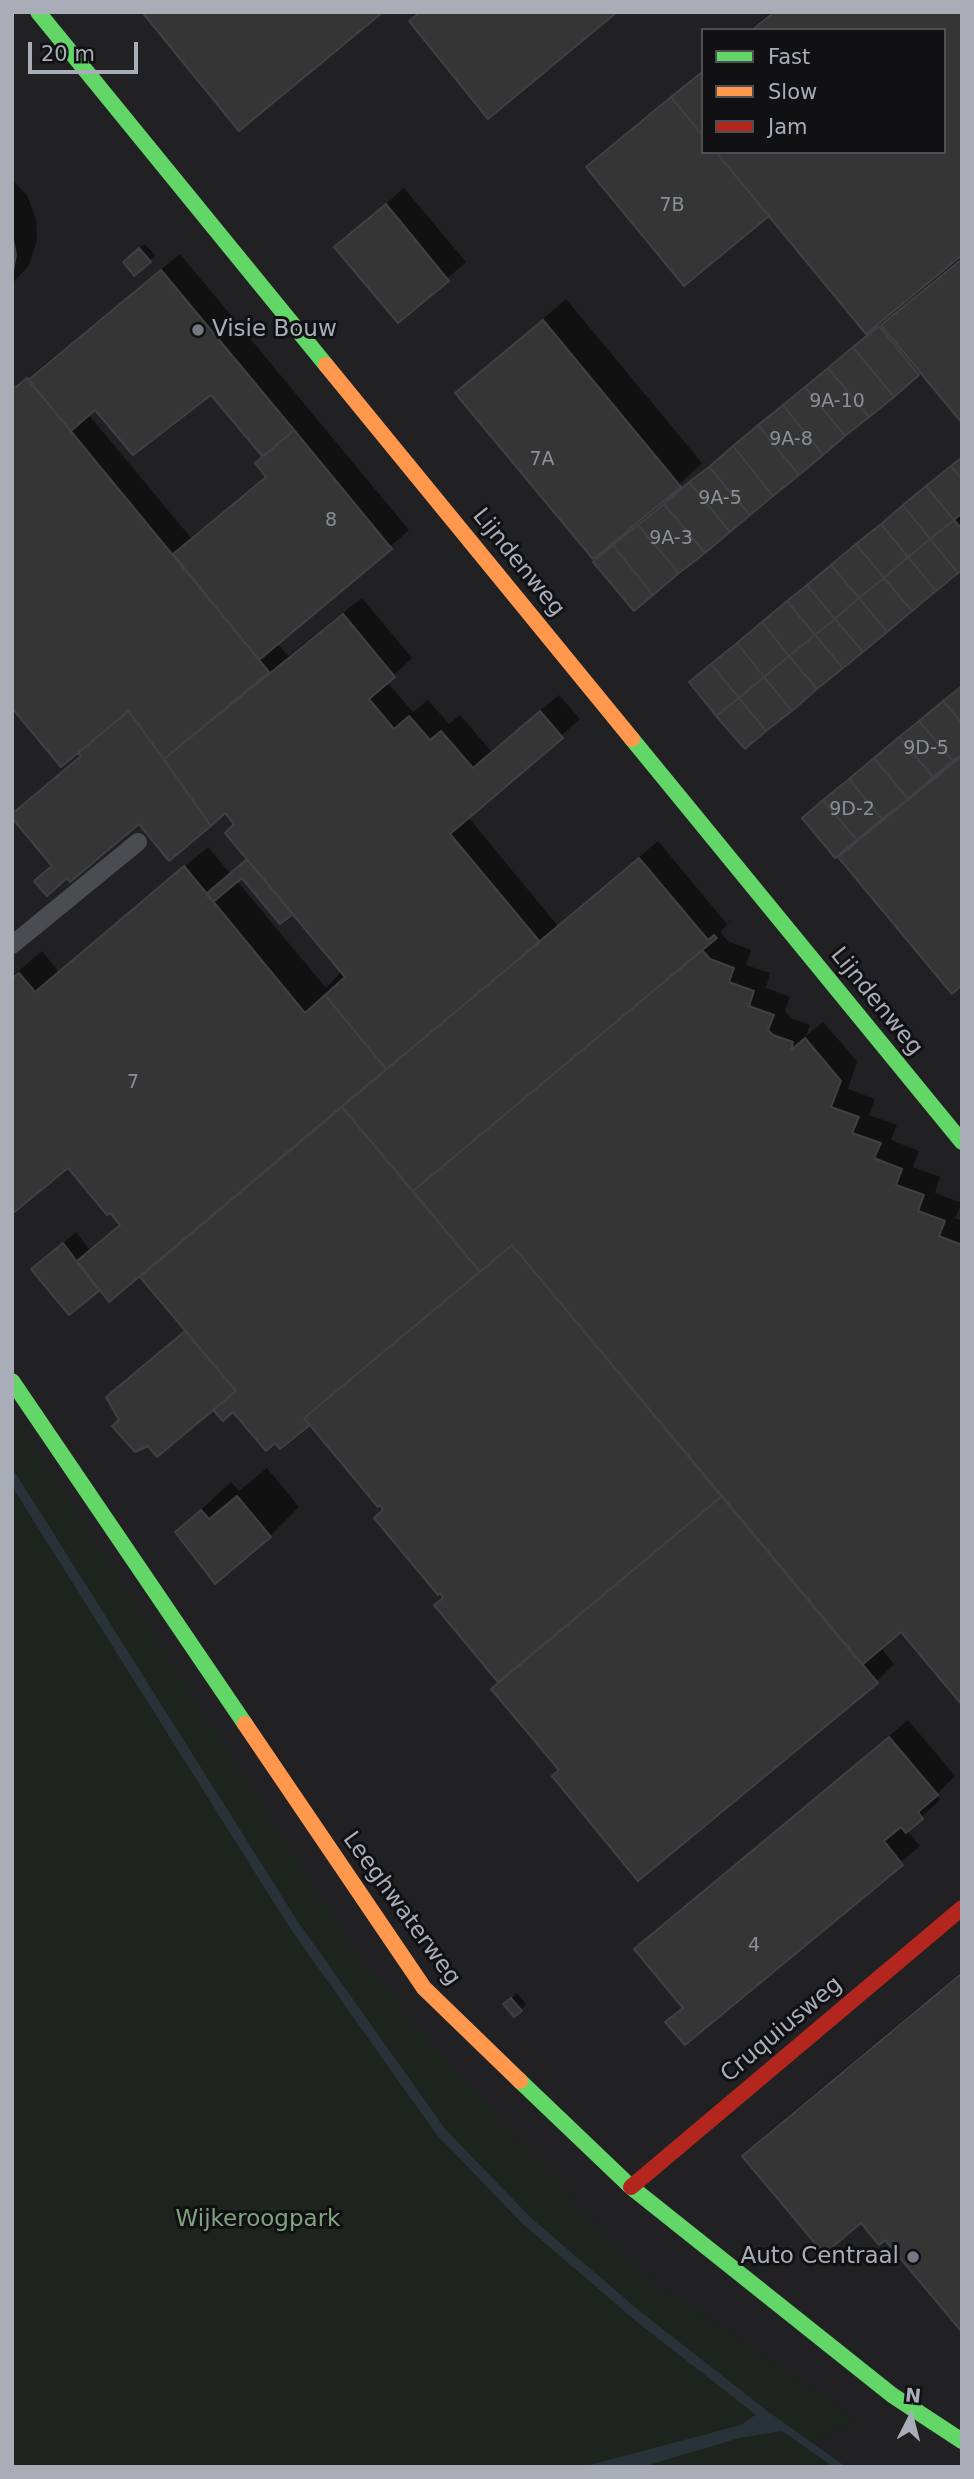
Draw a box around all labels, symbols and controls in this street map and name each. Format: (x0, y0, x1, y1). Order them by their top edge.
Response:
scale bar (32, 28, 142, 72)
legend (701, 28, 946, 154)
text: 20 m (41, 42, 95, 66)
text: Fast (768, 45, 810, 69)
text: Slow (768, 80, 817, 104)
text: Jam (768, 115, 808, 139)
house number: 7B (659, 195, 685, 217)
place label: Visie Bouw (212, 316, 337, 344)
marker: Visie Bouw (190, 322, 206, 338)
house number: 9A-10 (809, 391, 865, 413)
house number: 9A-8 (769, 429, 813, 451)
house number: 7A (529, 449, 555, 471)
house number: 9A-5 (698, 488, 742, 510)
street label: Lijndenweg (466, 503, 570, 623)
house number: 8 (325, 510, 337, 532)
house number: 9A-3 (649, 528, 693, 550)
house number: 9D-5 (903, 738, 949, 760)
house number: 9D-2 (829, 799, 875, 821)
street label: Lijndenweg (824, 942, 928, 1062)
house number: 7 (127, 1072, 139, 1094)
street label: Leeghwaterweg (336, 1827, 466, 1991)
house number: 4 (748, 1935, 760, 1957)
street label: Cruquiusweg (716, 1971, 848, 2089)
park label: Wijkeroogpark (176, 2206, 340, 2234)
place label: Auto Centraal (740, 2243, 899, 2271)
marker: Auto Centraal (905, 2249, 921, 2265)
north arrow (876, 2381, 946, 2451)
text: N (904, 2383, 922, 2407)

